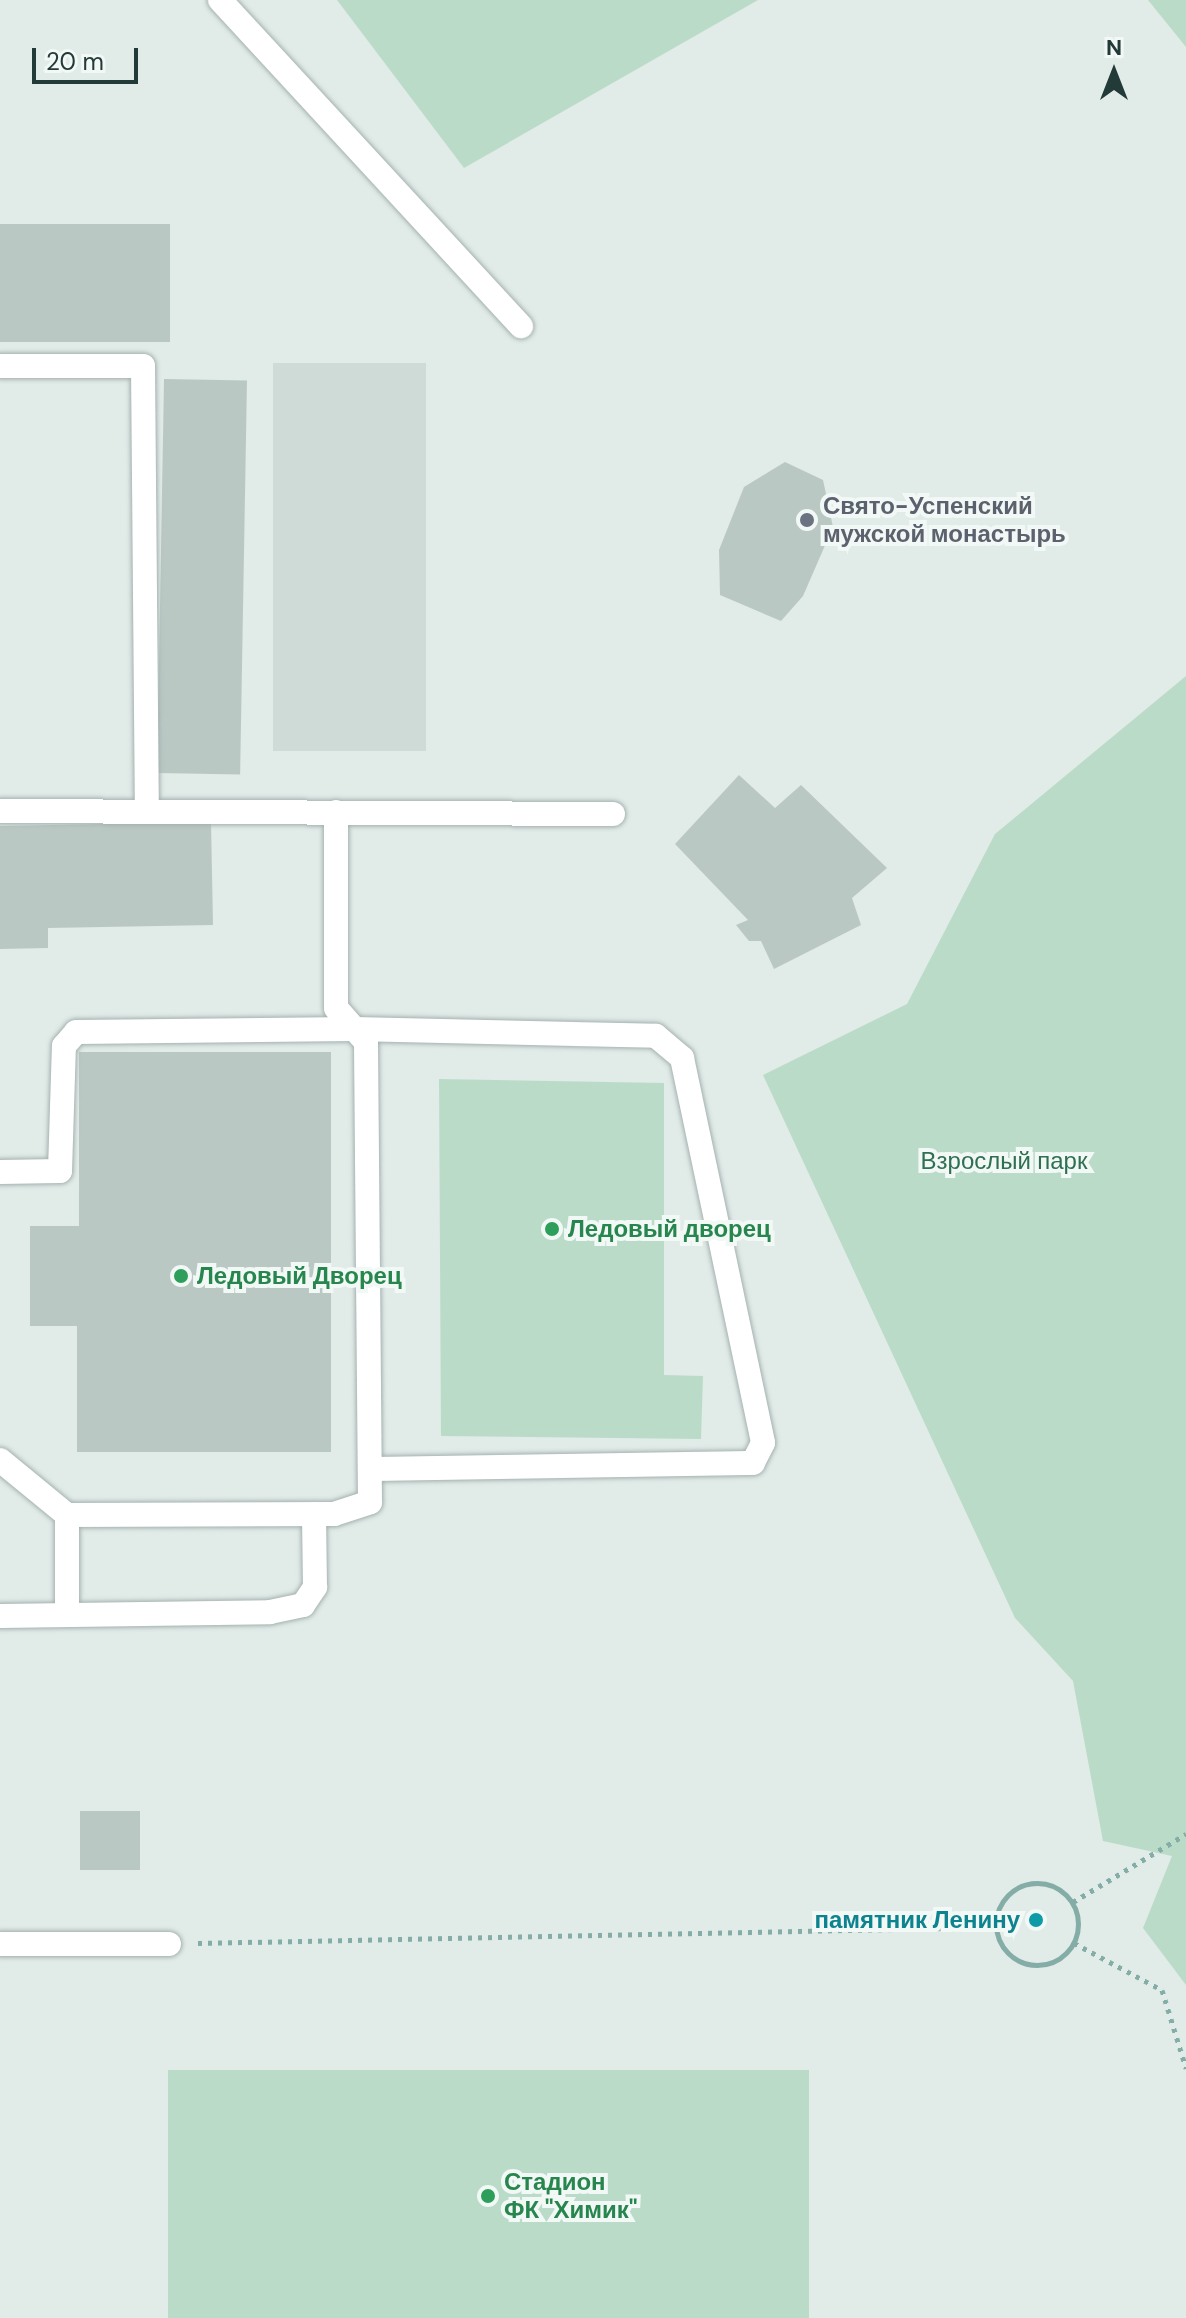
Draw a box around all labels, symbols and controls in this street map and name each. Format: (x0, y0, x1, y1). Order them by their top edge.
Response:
scale bar (36, 32, 142, 82)
north arrow (1074, 32, 1154, 112)
text: N (1106, 33, 1122, 62)
text: 20 m (46, 46, 104, 77)
place label: Свято-Успенский мужской монастырь (823, 492, 1066, 548)
marker: Свято-Успенский мужской монастырь (798, 511, 816, 529)
park label: Взрослый парк (921, 1147, 1087, 1175)
place label: Ледовый дворец (568, 1215, 771, 1243)
marker: Ледовый дворец (543, 1220, 561, 1238)
place label: Ледовый Дворец (197, 1262, 402, 1290)
marker: Ледовый Дворец (172, 1267, 190, 1285)
place label: памятник Ленину (814, 1906, 1020, 1934)
marker: памятник Ленину (1027, 1911, 1045, 1929)
place label: Стадион ФК "Химик" (504, 2168, 638, 2224)
marker: Стадион ФК "Химик" (479, 2187, 497, 2205)

